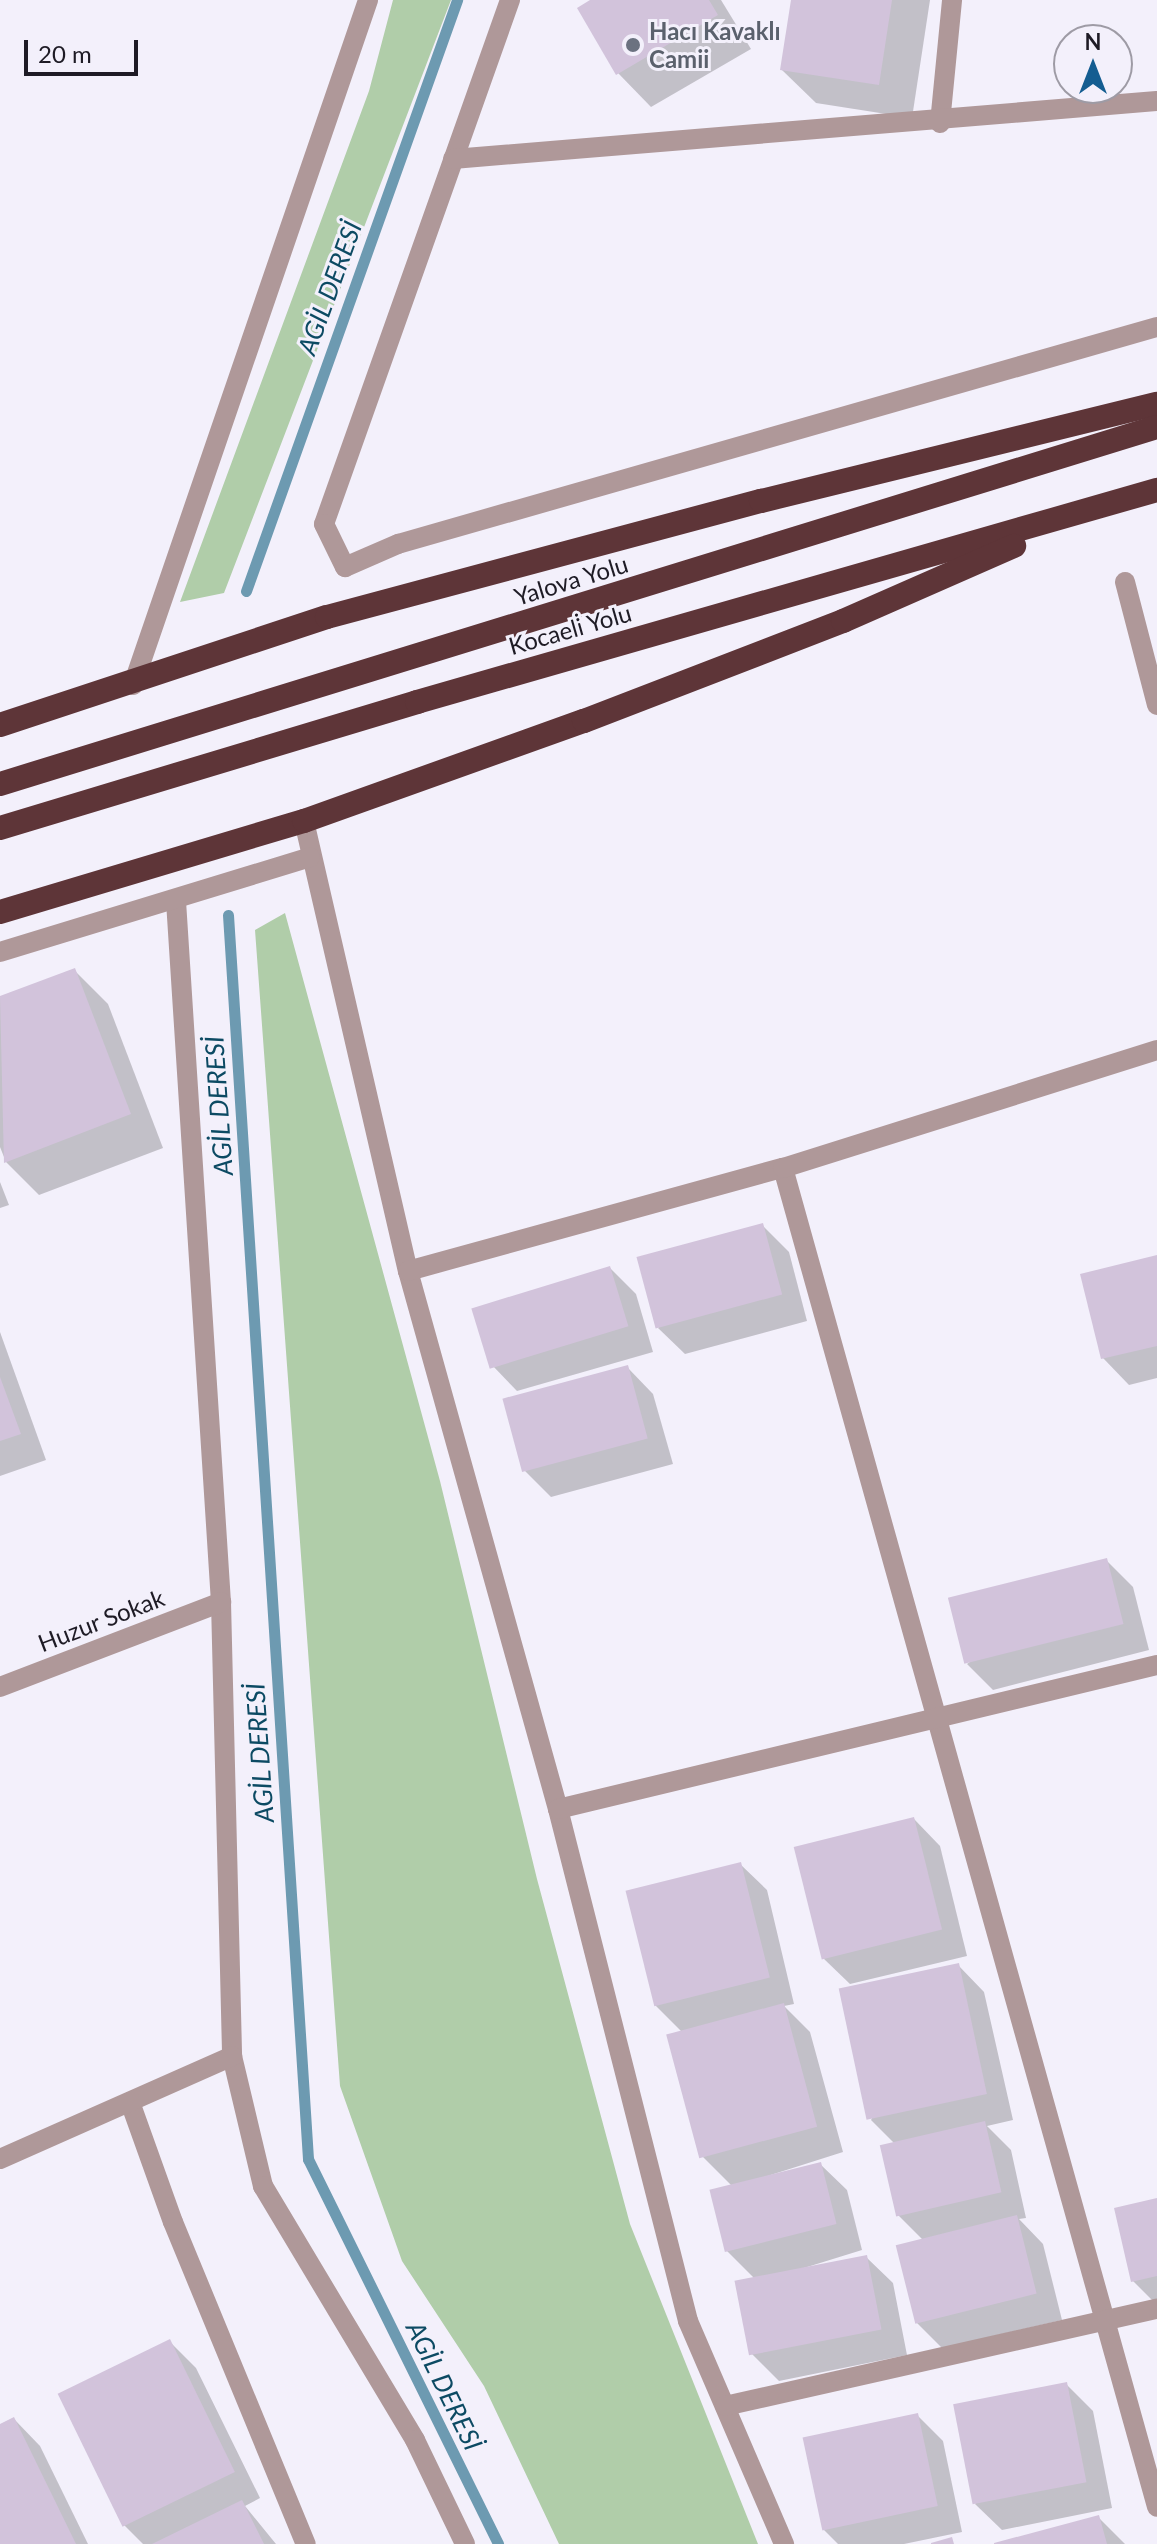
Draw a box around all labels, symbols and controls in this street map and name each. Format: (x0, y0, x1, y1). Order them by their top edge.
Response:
place label: Hacı Kavaklı Camii (649, 17, 781, 73)
scale bar (28, 24, 142, 74)
north arrow (1053, 24, 1133, 104)
text: N (1085, 28, 1101, 55)
marker: Hacı Kavaklı Camii (624, 36, 642, 54)
text: 20 m (38, 39, 92, 68)
water label: AGİL DERESİ (291, 217, 369, 359)
street label: Yalova Yolu (510, 549, 632, 611)
street label: Kocaeli̇ Yolu (505, 598, 635, 660)
water label: AGİL DERESİ (199, 1035, 239, 1177)
street label: Huzur Sokak (34, 1583, 168, 1657)
water label: AGİL DERESİ (240, 1682, 280, 1824)
water label: AGİL DERESİ (399, 2316, 489, 2456)

